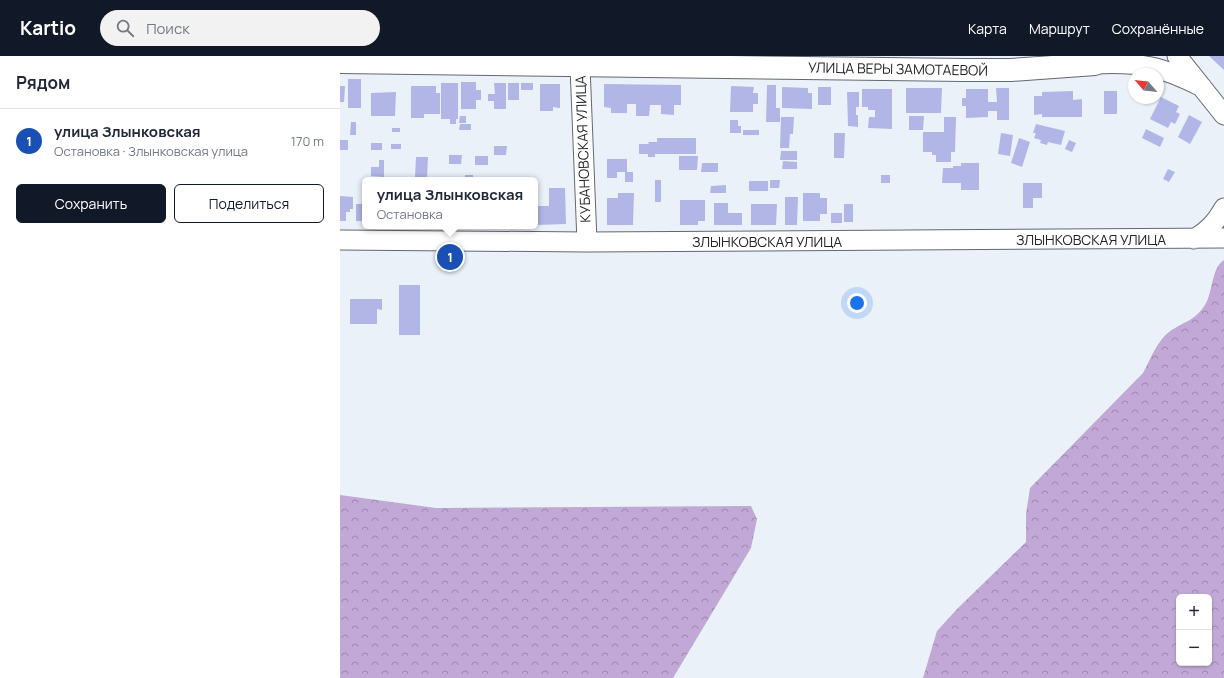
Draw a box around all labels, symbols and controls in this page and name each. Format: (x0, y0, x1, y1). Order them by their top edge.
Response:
search box (100, 10, 380, 46)
text: Kartio (20, 15, 76, 41)
icon: search (114, 17, 136, 39)
text: Поиск (146, 18, 190, 39)
text: Карта (968, 19, 1007, 38)
text: Маршрут (1029, 19, 1090, 38)
text: Сохранённые (1112, 19, 1204, 38)
street label: УЛИЦА ВЕРЫ ЗАМОТАЕВОЙ (808, 57, 988, 80)
north arrow (1128, 68, 1164, 104)
text: Рядом (16, 71, 70, 94)
street label: КУБАНОВСКАЯ УЛИЦА (570, 75, 595, 223)
text: улица Злынковская (54, 121, 201, 142)
text: 1 (26, 132, 32, 150)
text: 170 m (291, 132, 324, 150)
text: Остановка · Злынковская улица (54, 142, 248, 160)
popup (362, 177, 538, 229)
button: Сохранить (16, 184, 166, 223)
button: Поделиться (174, 184, 324, 223)
text: улица Злынковская (377, 184, 523, 205)
text: Остановка (377, 205, 443, 223)
street label: ЗЛЫНКОВСКАЯ УЛИЦА (1016, 230, 1166, 249)
street label: ЗЛЫНКОВСКАЯ УЛИЦА (692, 232, 842, 251)
pin: 1 (437, 242, 463, 272)
your location (847, 293, 867, 313)
map controls (1176, 594, 1212, 666)
button: + (1176, 594, 1212, 630)
button: − (1176, 630, 1212, 666)

